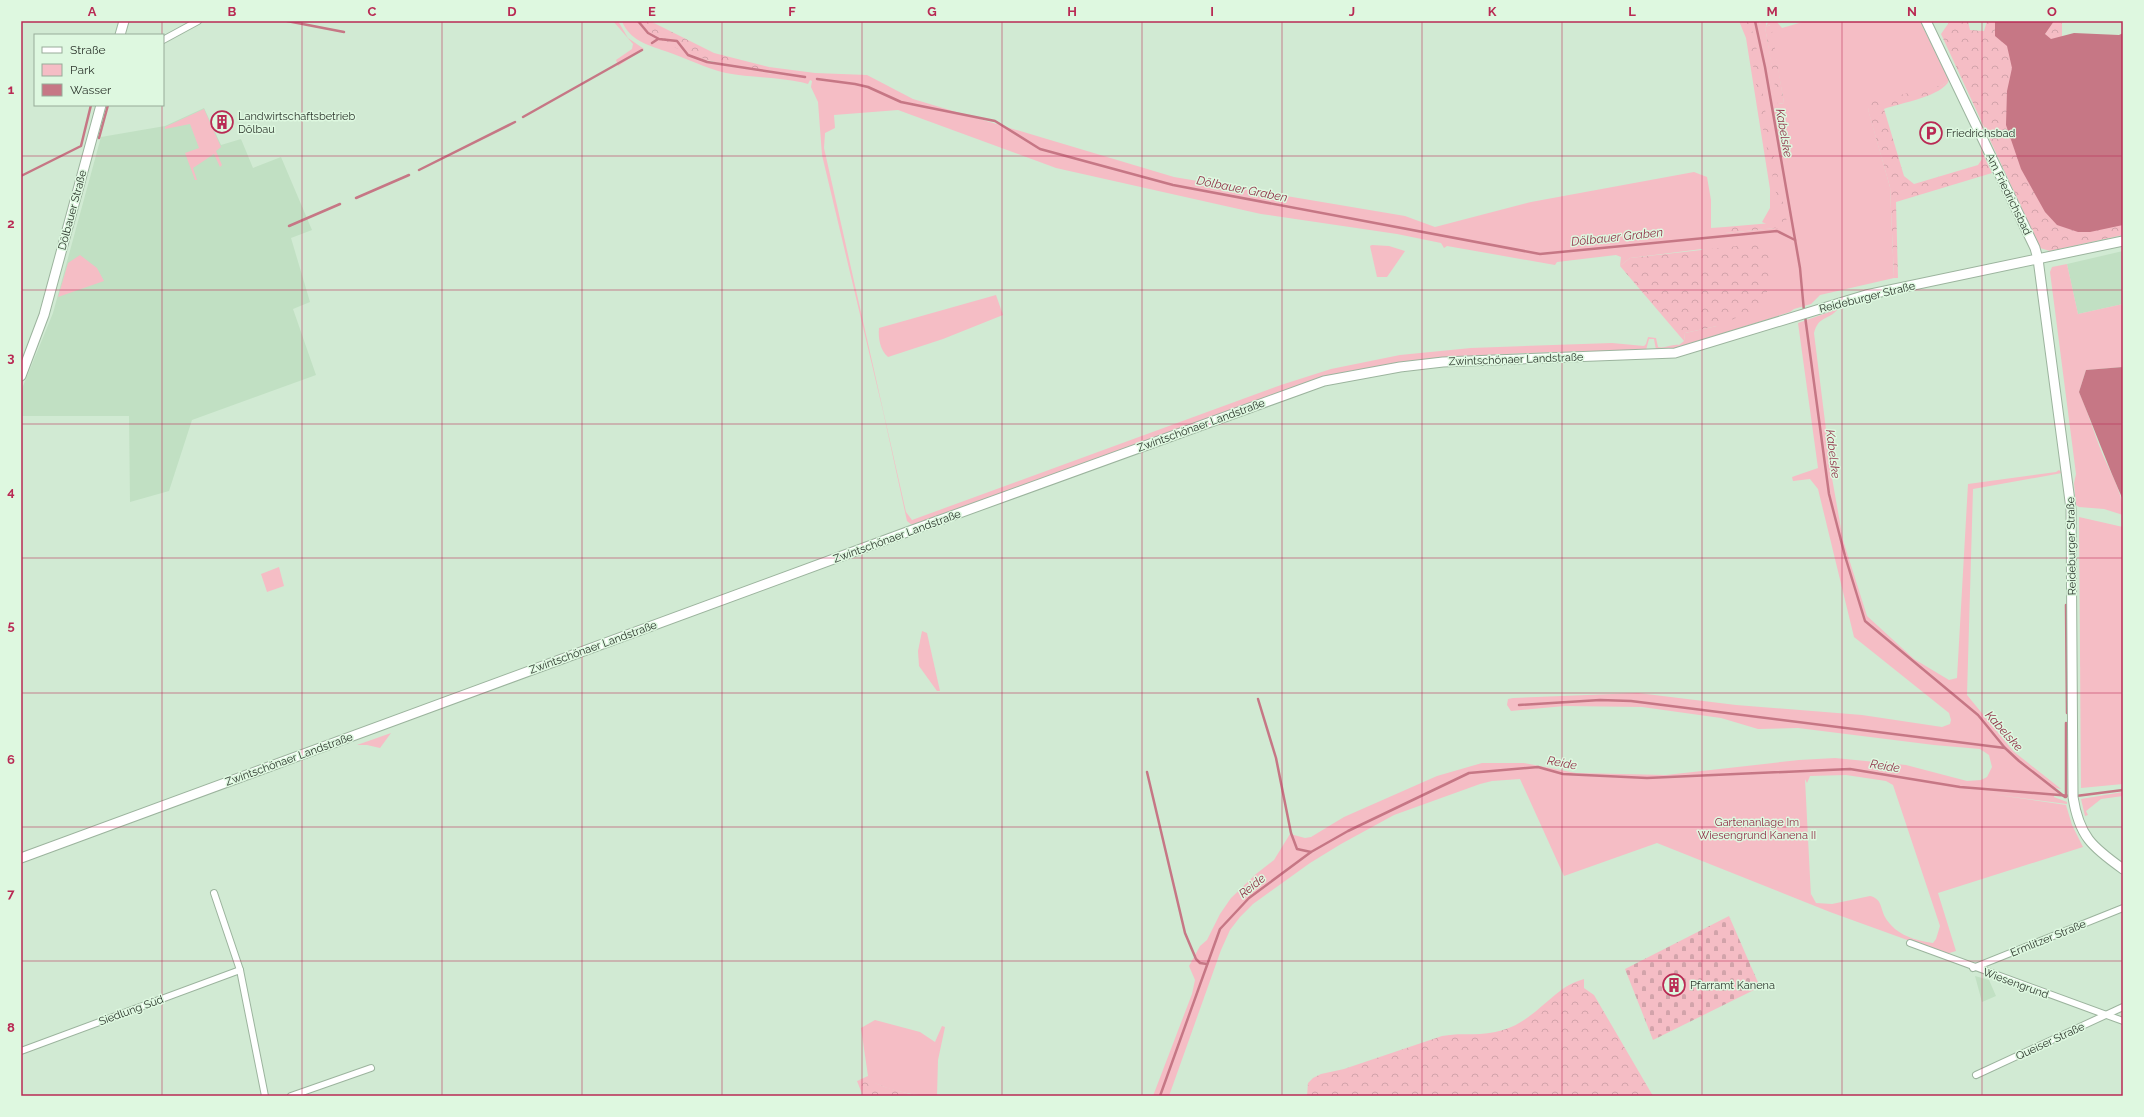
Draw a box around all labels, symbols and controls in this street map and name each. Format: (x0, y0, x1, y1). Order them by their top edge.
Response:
text: A (88, 4, 97, 19)
text: B (228, 4, 237, 19)
text: C (368, 4, 377, 19)
text: D (507, 4, 517, 19)
text: E (648, 4, 656, 19)
text: F (788, 4, 796, 19)
text: G (927, 4, 937, 19)
text: H (1067, 4, 1077, 19)
text: I (1210, 4, 1214, 19)
text: J (1349, 4, 1355, 19)
text: K (1488, 4, 1497, 19)
text: L (1628, 4, 1636, 19)
text: M (1766, 4, 1778, 19)
text: N (1907, 4, 1917, 19)
text: O (2047, 4, 2057, 19)
legend (34, 34, 164, 106)
text: Straße (70, 43, 106, 57)
text: Park (70, 63, 95, 77)
text: 1 (8, 82, 15, 97)
text: Wasser (70, 83, 112, 97)
water label: Kabelske (1773, 108, 1795, 159)
building icon: Landwirtschaftsbetrieb Dölbau (209, 109, 235, 135)
place label: Landwirtschaftsbetrieb Dölbau (238, 110, 355, 136)
parking icon: Friedrichsbad (1918, 120, 1944, 146)
place label: Friedrichsbad (1946, 127, 2015, 140)
street label: Am Friedrichsbad (1983, 151, 2034, 237)
street label: Dölbauer Straße (56, 168, 90, 252)
water label: Dölbauer Graben (1195, 173, 1289, 205)
text: 2 (7, 216, 15, 231)
water label: Dölbauer Graben (1570, 225, 1664, 249)
street label: Reideburger Straße (1818, 279, 1917, 316)
text: 3 (7, 350, 15, 365)
street label: Zwintschönaer Landstraße (1448, 351, 1584, 368)
street label: Zwintschönaer Landstraße (1136, 396, 1267, 455)
water label: Kabelske (1823, 429, 1843, 480)
text: 4 (7, 484, 15, 499)
street label: Reideburger Straße (2064, 496, 2079, 595)
street label: Zwintschönaer Landstraße (832, 507, 963, 566)
text: 5 (7, 618, 15, 633)
street label: Zwintschönaer Landstraße (528, 618, 659, 677)
water label: Kabelske (1982, 708, 2026, 754)
street label: Zwintschönaer Landstraße (224, 730, 355, 789)
text: 6 (7, 752, 15, 767)
water label: Reide (1546, 754, 1579, 773)
water label: Reide (1869, 757, 1901, 775)
park label: Gartenanlage Im Wiesengrund Kanena II (1698, 816, 1816, 842)
water label: Reide (1236, 871, 1268, 901)
text: 7 (7, 886, 15, 901)
street label: Ermlitzer Straße (2008, 917, 2088, 960)
street label: Wiesengrund (1981, 966, 2051, 1001)
building icon: Pfarramt Kanena (1661, 972, 1687, 998)
place label: Pfarramt Kanena (1690, 979, 1775, 992)
street label: Siedlung Süd (97, 993, 165, 1028)
text: 8 (7, 1020, 15, 1035)
street label: Queiser Straße (2014, 1020, 2087, 1063)

